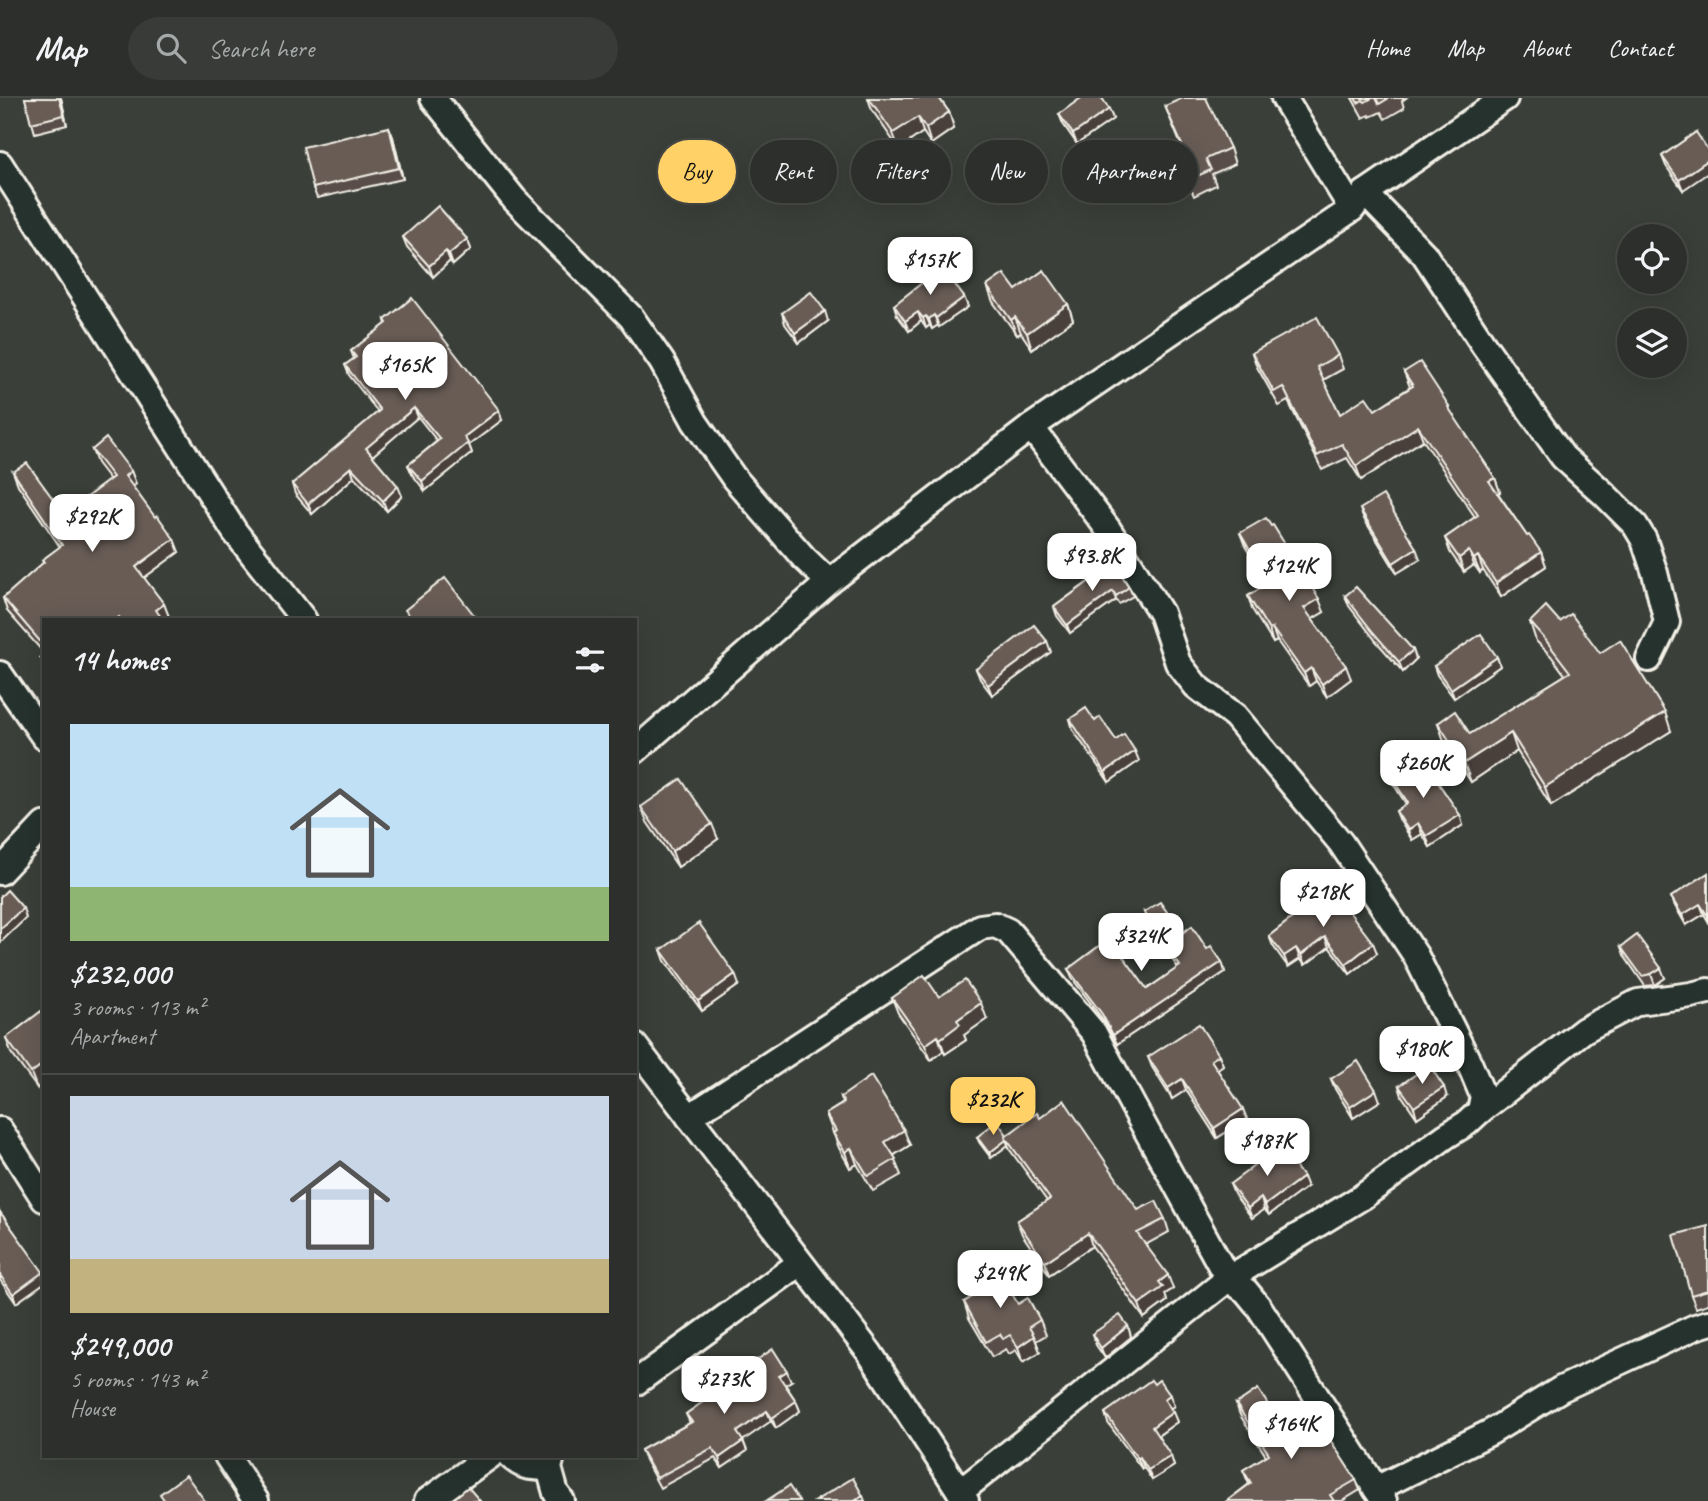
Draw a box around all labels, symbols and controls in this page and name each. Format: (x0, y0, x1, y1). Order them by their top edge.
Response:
search box (128, 17, 618, 80)
text: Map (35, 27, 86, 69)
icon: search (152, 29, 190, 67)
text: Search here (208, 32, 314, 65)
text: Home (1366, 33, 1409, 63)
text: Map (1447, 33, 1484, 63)
text: About (1522, 33, 1570, 63)
text: Contact (1608, 33, 1673, 63)
chip: Buy (658, 140, 736, 203)
chip: Rent (750, 140, 837, 203)
chip: Filters (851, 140, 951, 203)
chip: New (965, 140, 1048, 203)
chip: Apartment (1062, 140, 1198, 203)
map controls (1617, 224, 1687, 378)
button: locate (1617, 224, 1687, 294)
pin: $157K (881, 238, 979, 297)
text: $157K (904, 245, 956, 274)
button: layers (1617, 308, 1687, 378)
pin: $165K (356, 342, 454, 402)
text: $165K (378, 350, 432, 379)
pin: $292K (43, 494, 141, 554)
text: $292K (66, 502, 118, 531)
pin: $93.8K (1035, 533, 1149, 593)
text: $93.8K (1063, 541, 1121, 570)
pin: $124K (1240, 544, 1338, 603)
text: $124K (1262, 551, 1316, 580)
text: 14 homes (70, 641, 168, 679)
icon: filters (571, 641, 609, 679)
pin: $260K (1374, 740, 1472, 800)
text: $260K (1396, 748, 1450, 777)
icon: home (277, 770, 403, 896)
pin: $218K (1274, 870, 1372, 929)
text: $218K (1296, 877, 1350, 906)
pin: $324K (1092, 914, 1190, 973)
text: $324K (1114, 921, 1168, 950)
text: $232,000 (70, 955, 170, 993)
text: 3 rooms · 113 m² (70, 993, 205, 1022)
text: Apartment (70, 1022, 155, 1051)
pin: $180K (1373, 1026, 1471, 1086)
text: $180K (1395, 1034, 1449, 1063)
pin: $232K (944, 1077, 1042, 1137)
text: $232K (966, 1085, 1020, 1114)
pin: $187K (1218, 1118, 1316, 1178)
text: $187K (1241, 1126, 1294, 1155)
icon: home (277, 1142, 403, 1268)
pin: $249K (951, 1250, 1049, 1310)
text: $249K (974, 1258, 1026, 1287)
text: $249,000 (70, 1327, 170, 1365)
pin: $273K (675, 1356, 773, 1416)
text: $273K (698, 1364, 751, 1393)
text: 5 rooms · 143 m² (70, 1365, 205, 1394)
text: House (70, 1394, 115, 1423)
pin: $164K (1242, 1402, 1340, 1461)
text: $164K (1264, 1409, 1318, 1438)

